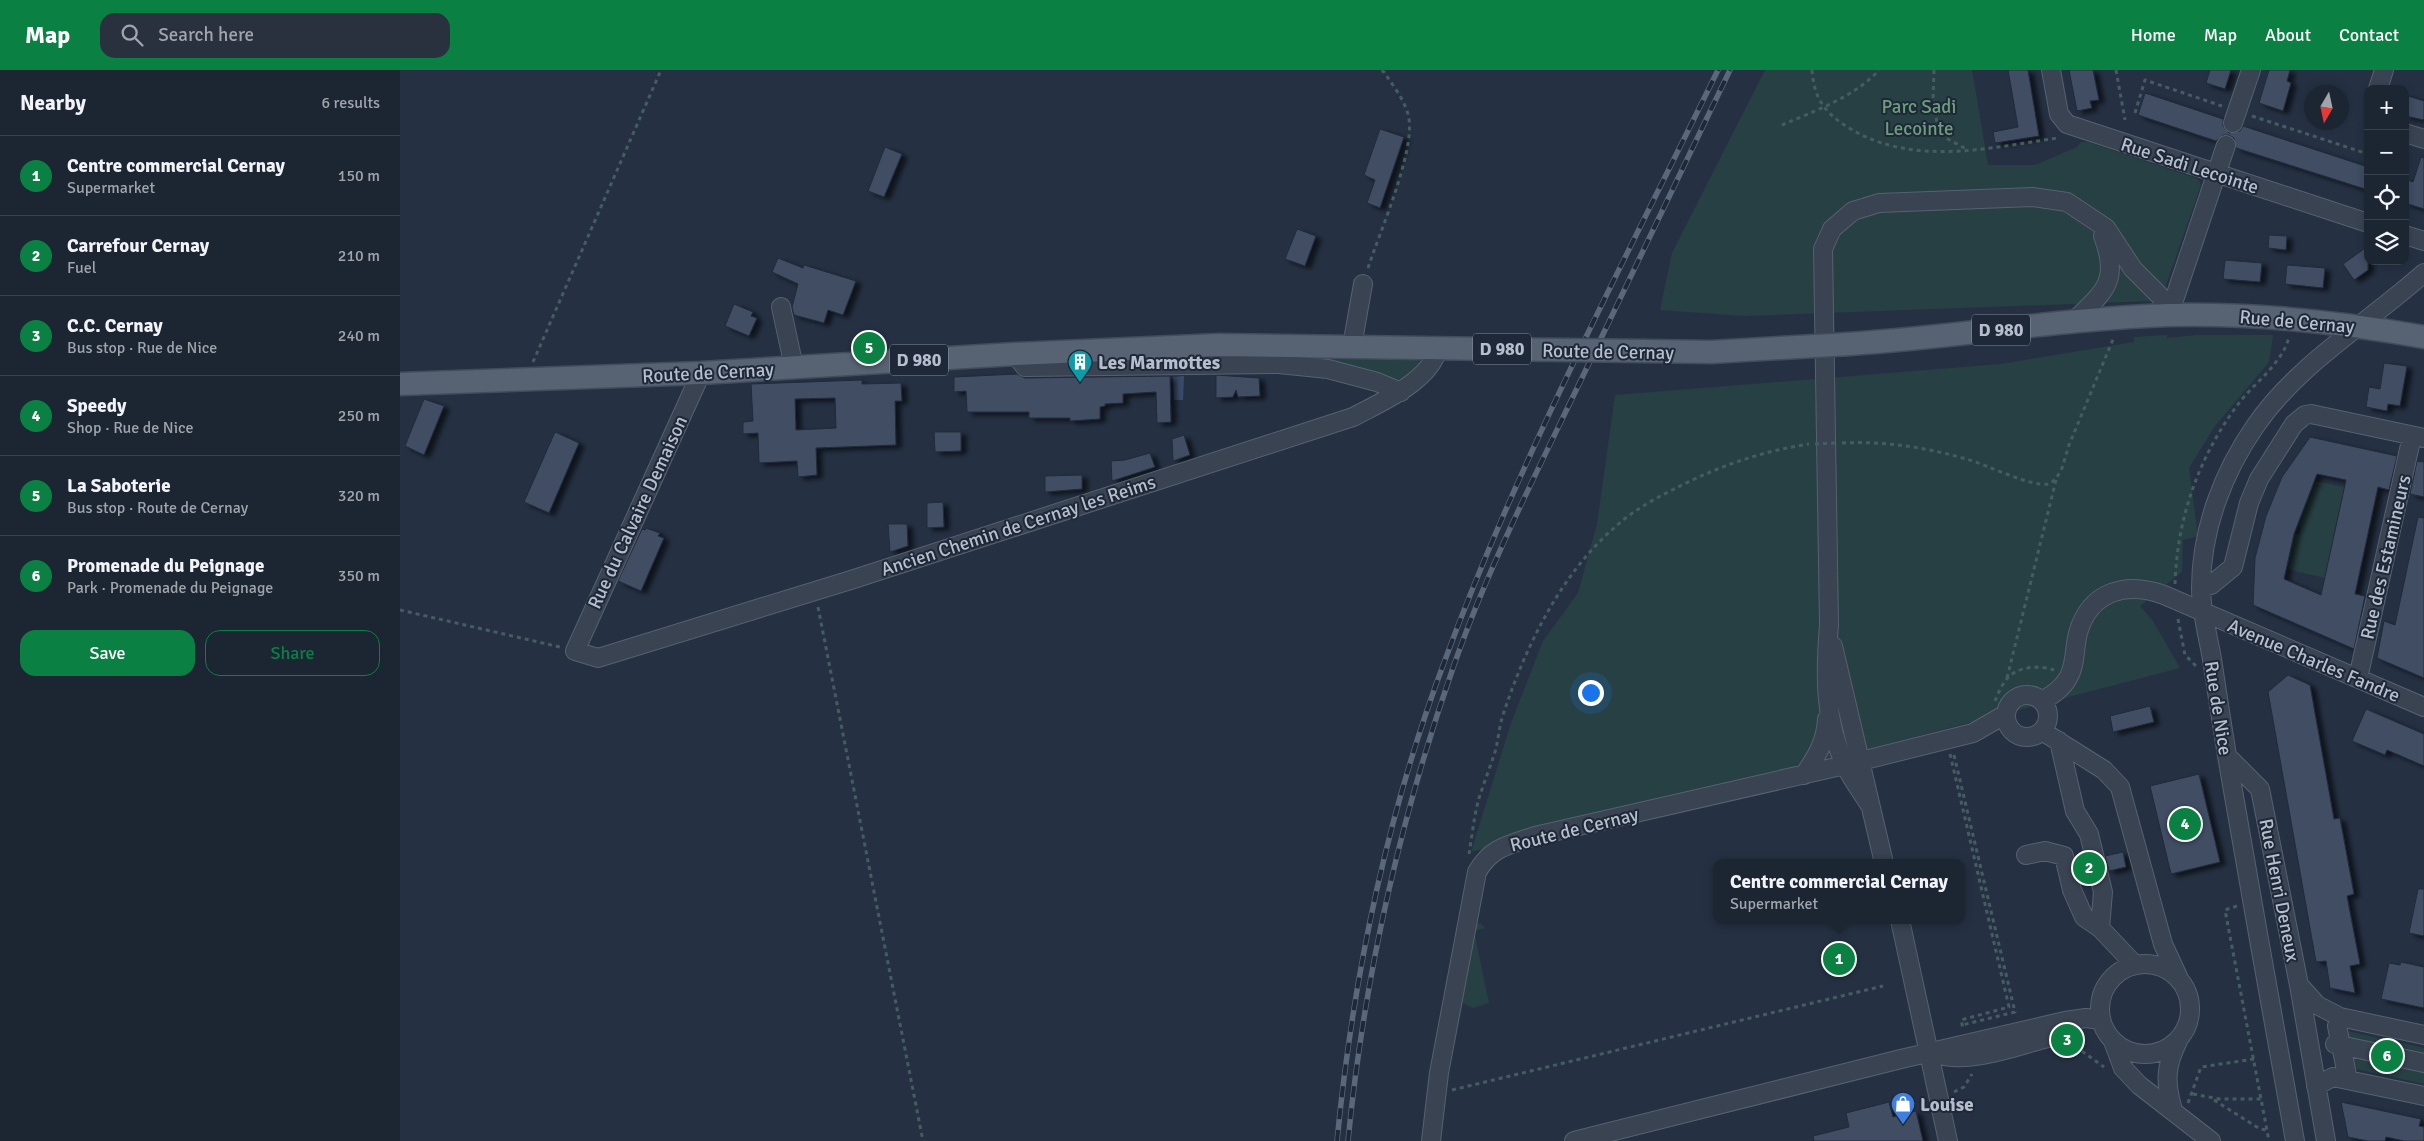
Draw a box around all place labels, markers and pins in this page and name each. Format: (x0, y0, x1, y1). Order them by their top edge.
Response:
pin: 5 (853, 329, 885, 367)
building icon: Les Marmottes (1067, 349, 1093, 383)
place label: Les Marmottes (1098, 351, 1220, 375)
pin: 4 (2169, 805, 2201, 843)
pin: 2 (2073, 849, 2105, 887)
pin: 1 (1823, 940, 1855, 978)
pin: 3 (2051, 1021, 2083, 1059)
pin: 6 (2371, 1037, 2403, 1075)
shop icon: Louise (1890, 1091, 1916, 1125)
place label: Louise (1920, 1093, 1974, 1117)

